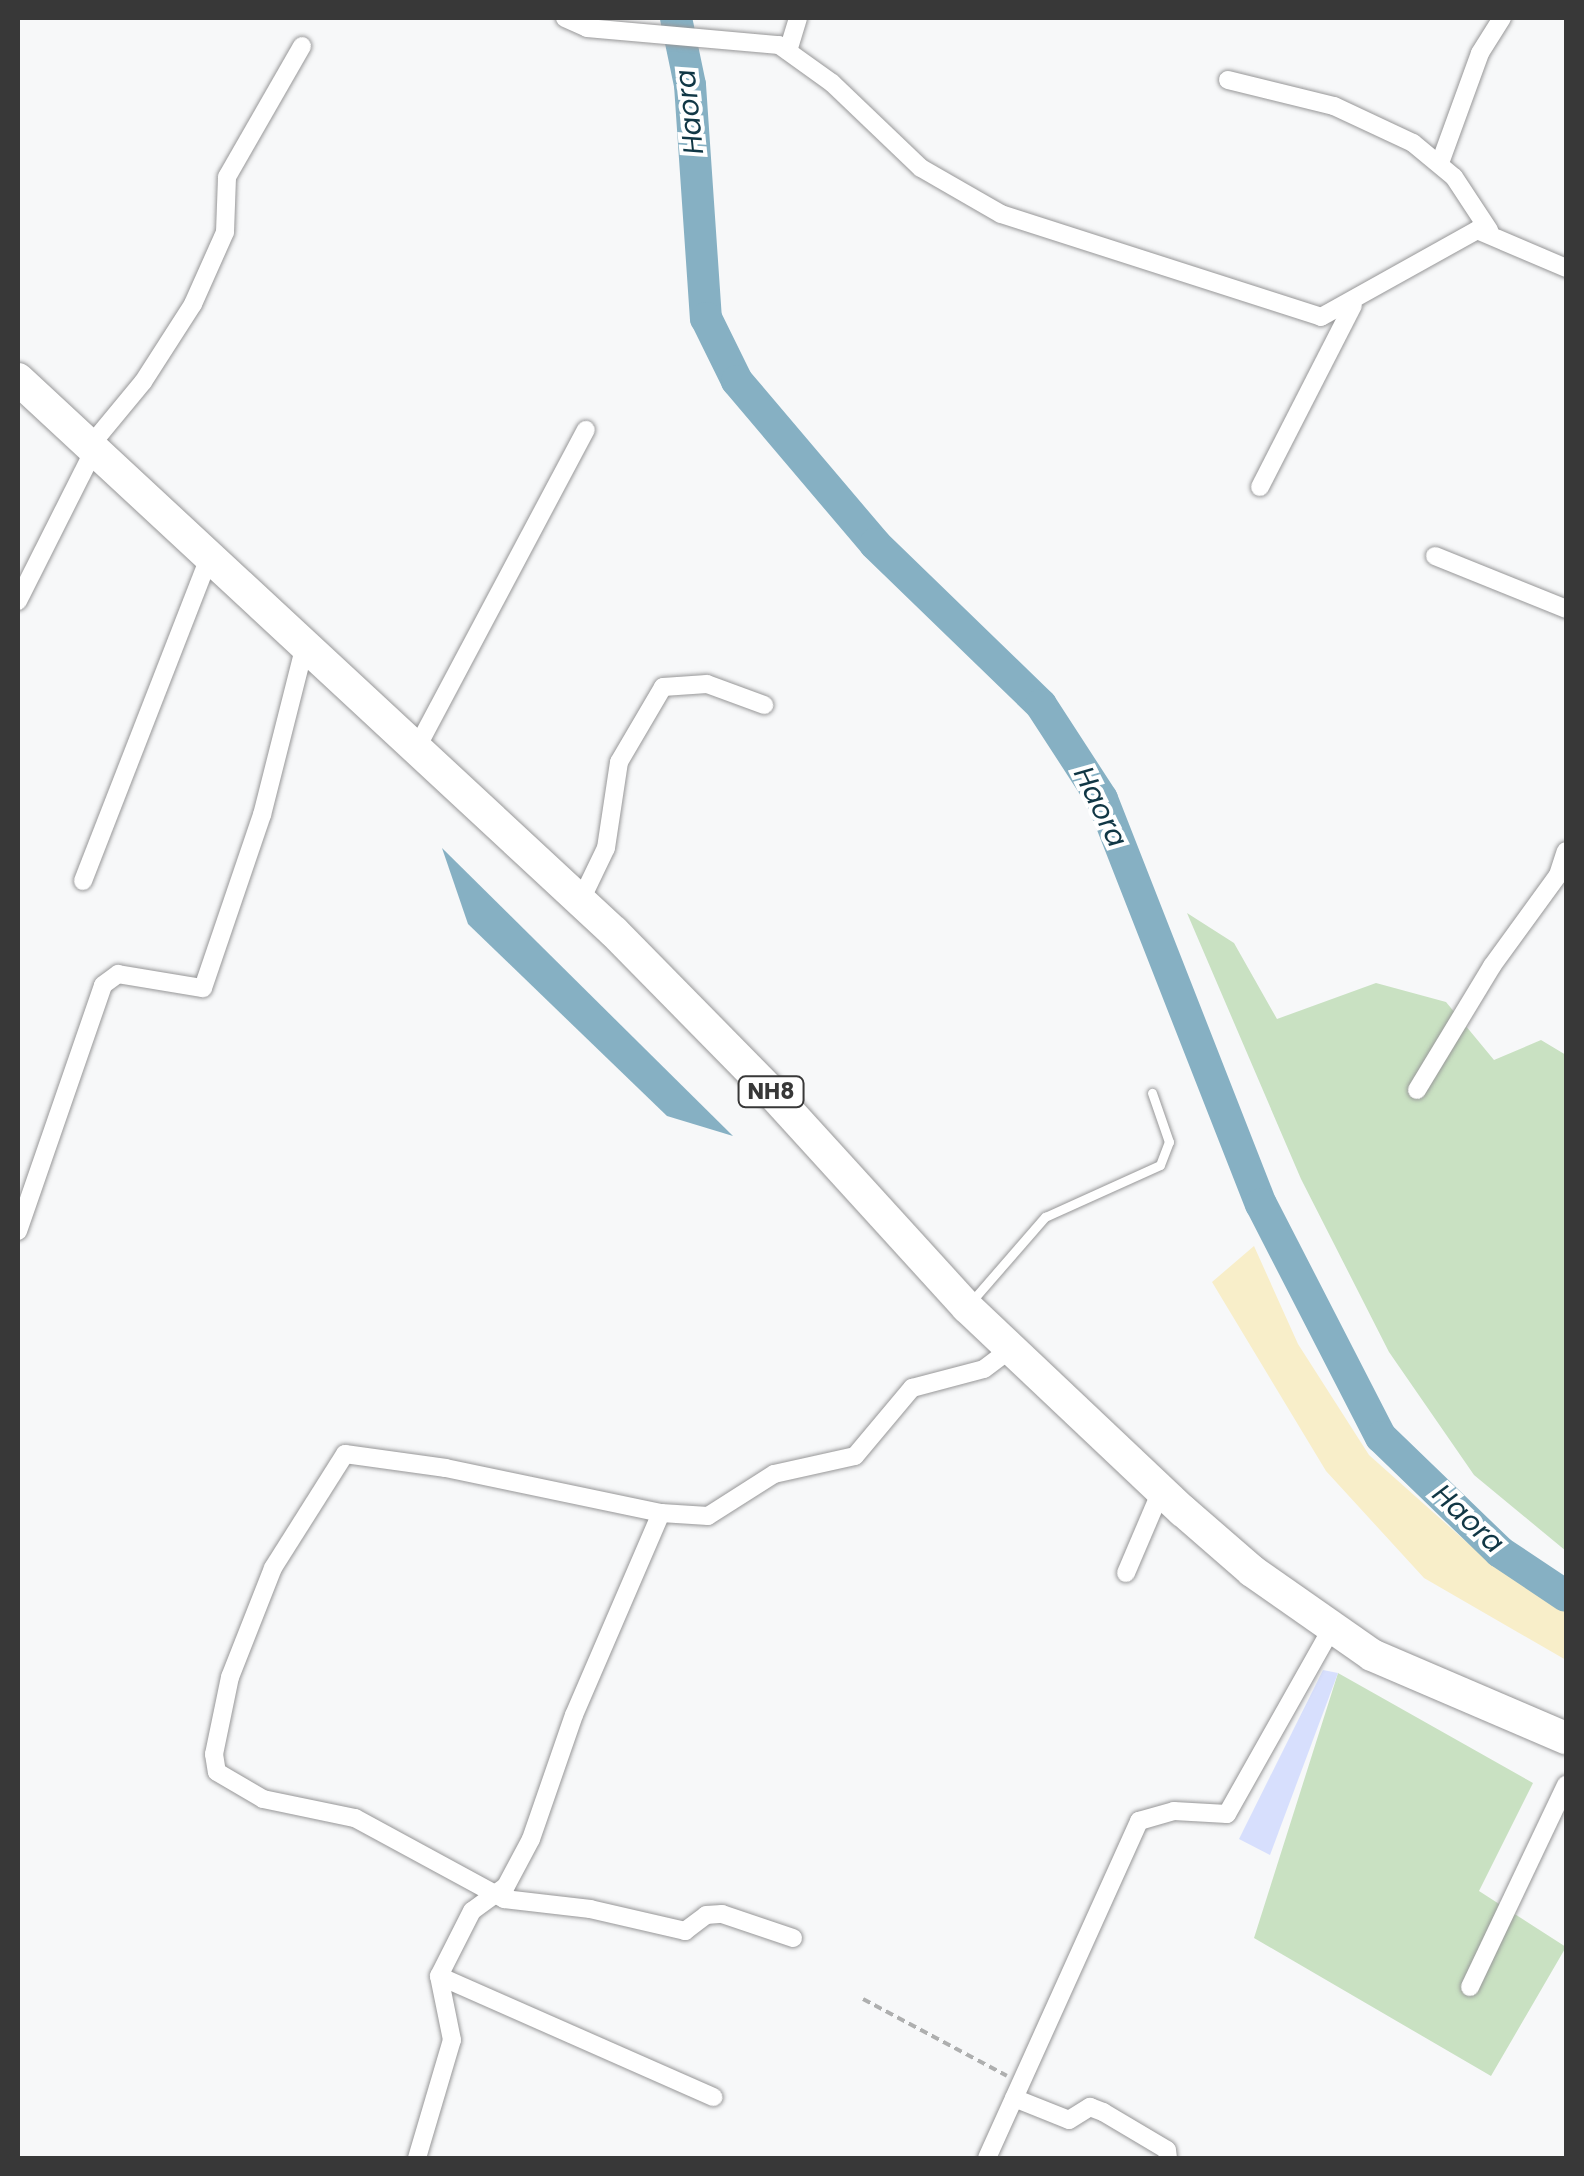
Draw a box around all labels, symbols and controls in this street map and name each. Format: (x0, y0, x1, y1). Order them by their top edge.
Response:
water label: Haora (669, 68, 711, 156)
water label: Haora (1066, 761, 1134, 853)
road number: NH8 (736, 1075, 806, 1109)
water label: Haora (1425, 1478, 1511, 1560)

